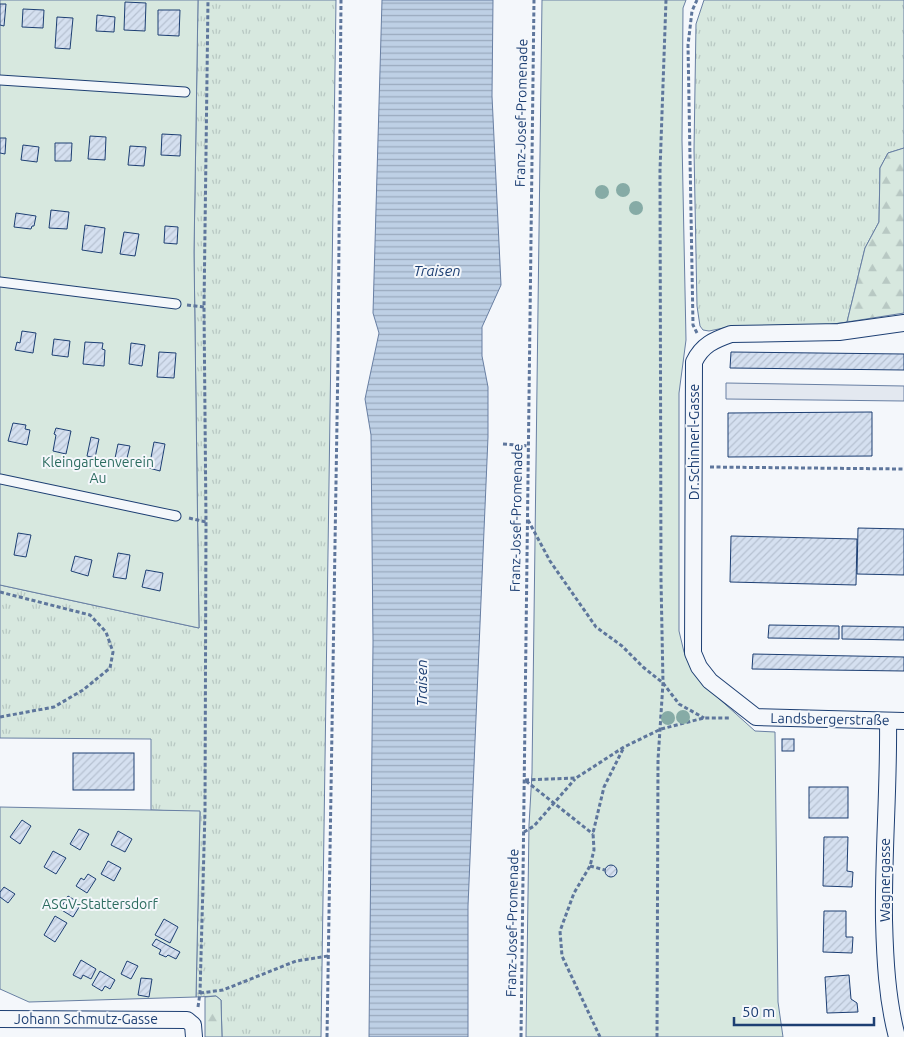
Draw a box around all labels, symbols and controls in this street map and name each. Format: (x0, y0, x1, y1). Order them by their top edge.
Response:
street label: Franz-Josef-Promenade (512, 39, 530, 187)
water label: Traisen (413, 262, 461, 279)
street label: Dr.Schinnerl-Gasse (686, 384, 702, 500)
street label: Franz-Josef-Promenade (507, 444, 525, 592)
park label: Kleingartenverein Au (42, 454, 154, 486)
water label: Traisen (413, 659, 430, 707)
street label: Landsbergerstraße (770, 710, 890, 728)
street label: Wagnergasse (877, 838, 893, 922)
street label: Franz-Josef-Promenade (503, 849, 521, 997)
park label: ASGV-Stattersdorf (42, 896, 159, 912)
scale bar (734, 994, 874, 1026)
text: 50 m (742, 1003, 775, 1020)
street label: Johann Schmutz-Gasse (14, 1011, 158, 1027)

